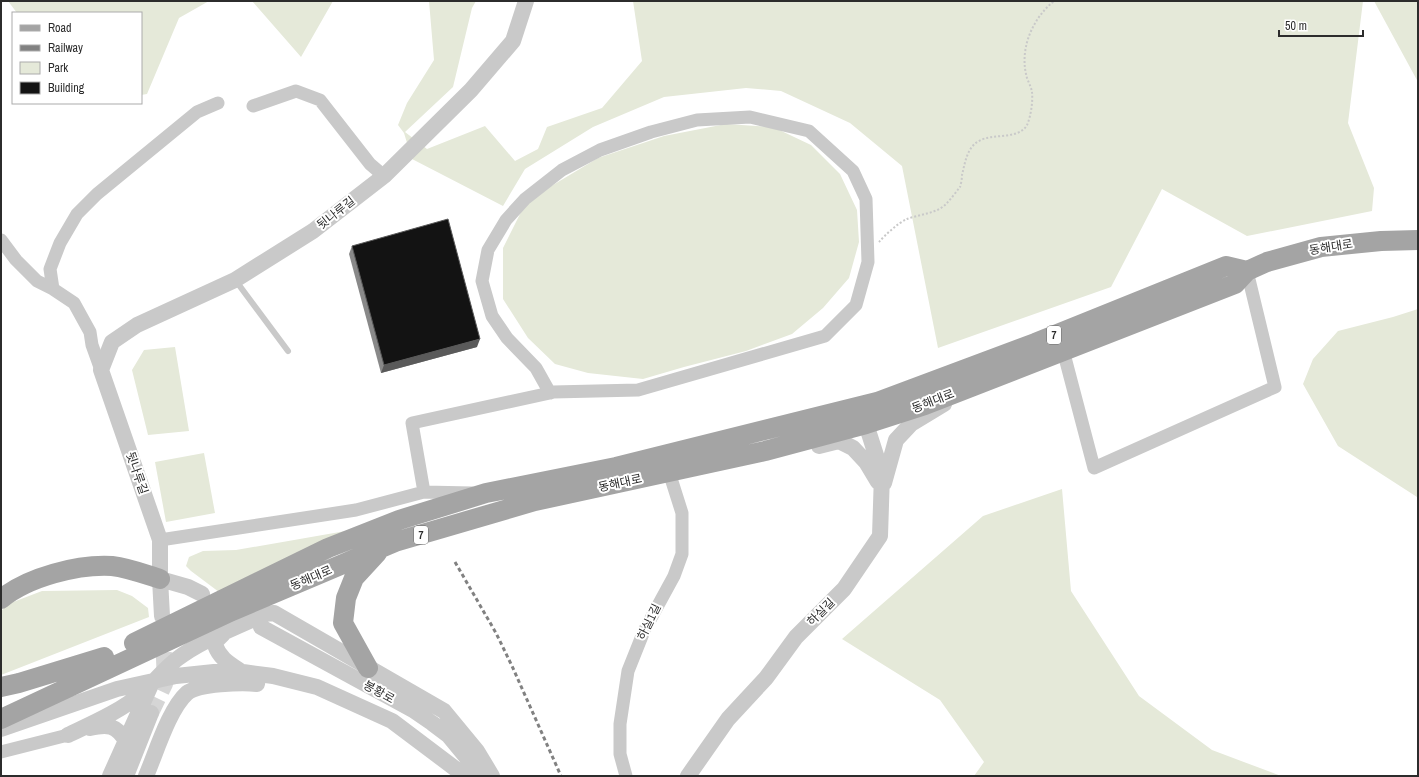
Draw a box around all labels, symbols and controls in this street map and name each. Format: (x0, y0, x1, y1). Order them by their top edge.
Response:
legend (12, 12, 142, 104)
scale bar (1279, 12, 1363, 38)
text: 50 m (1285, 18, 1307, 34)
text: Road (48, 20, 72, 36)
text: Railway (48, 40, 83, 56)
text: Park (48, 60, 68, 76)
text: Building (48, 80, 85, 96)
street label: 뒷나루길 (314, 193, 358, 233)
street label: 동해대로 (1308, 236, 1354, 258)
road number: 7 (1047, 326, 1061, 344)
street label: 동해대로 (910, 386, 956, 416)
street label: 뒷나루길 (122, 450, 152, 496)
street label: 동해대로 (597, 471, 643, 495)
road number: 7 (414, 526, 428, 544)
street label: 동해대로 (288, 562, 334, 594)
street label: 하실길 (804, 595, 838, 629)
street label: 하실1길 (633, 601, 665, 643)
street label: 봉황로 (361, 677, 397, 707)

